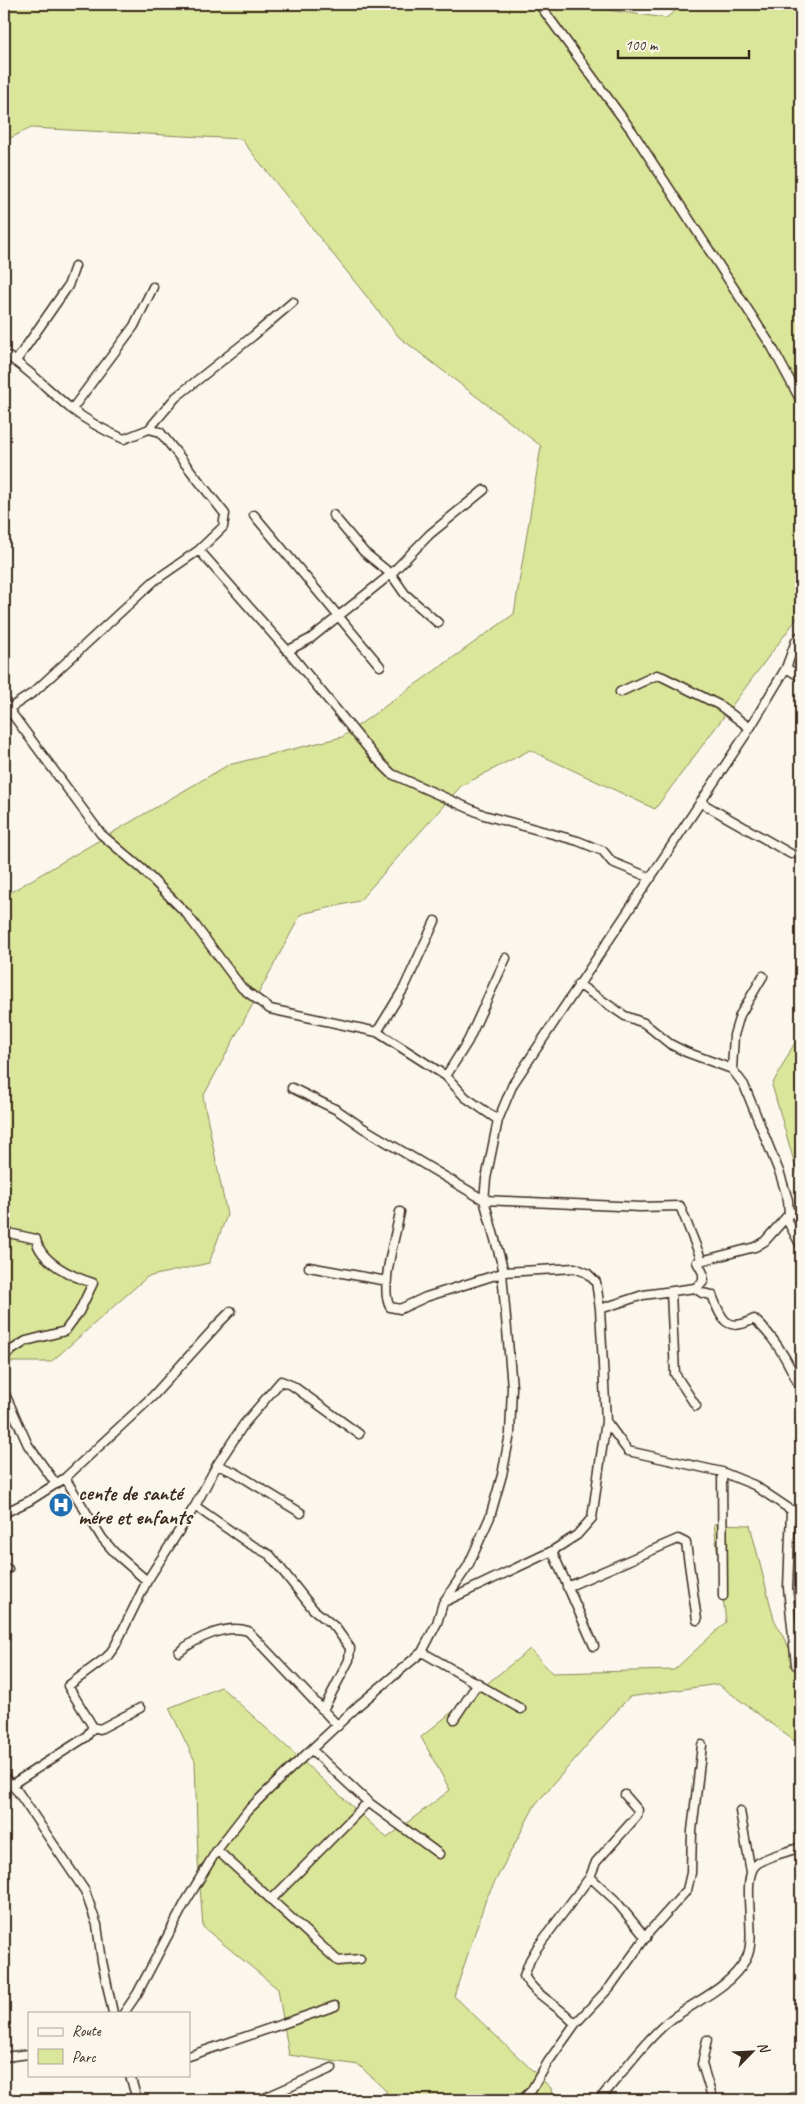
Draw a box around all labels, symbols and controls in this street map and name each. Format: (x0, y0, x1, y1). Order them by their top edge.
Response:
scale bar (618, 28, 749, 60)
text: 100 m (625, 36, 659, 55)
place label: cente de santé mére et enfants (78, 1480, 194, 1530)
hospital icon: cente de santé mére et enfants (48, 1492, 74, 1518)
legend (28, 2012, 190, 2076)
text: Route (72, 2022, 102, 2041)
north arrow (728, 2026, 778, 2076)
text: N (754, 2039, 774, 2056)
text: Parc (72, 2048, 96, 2067)

